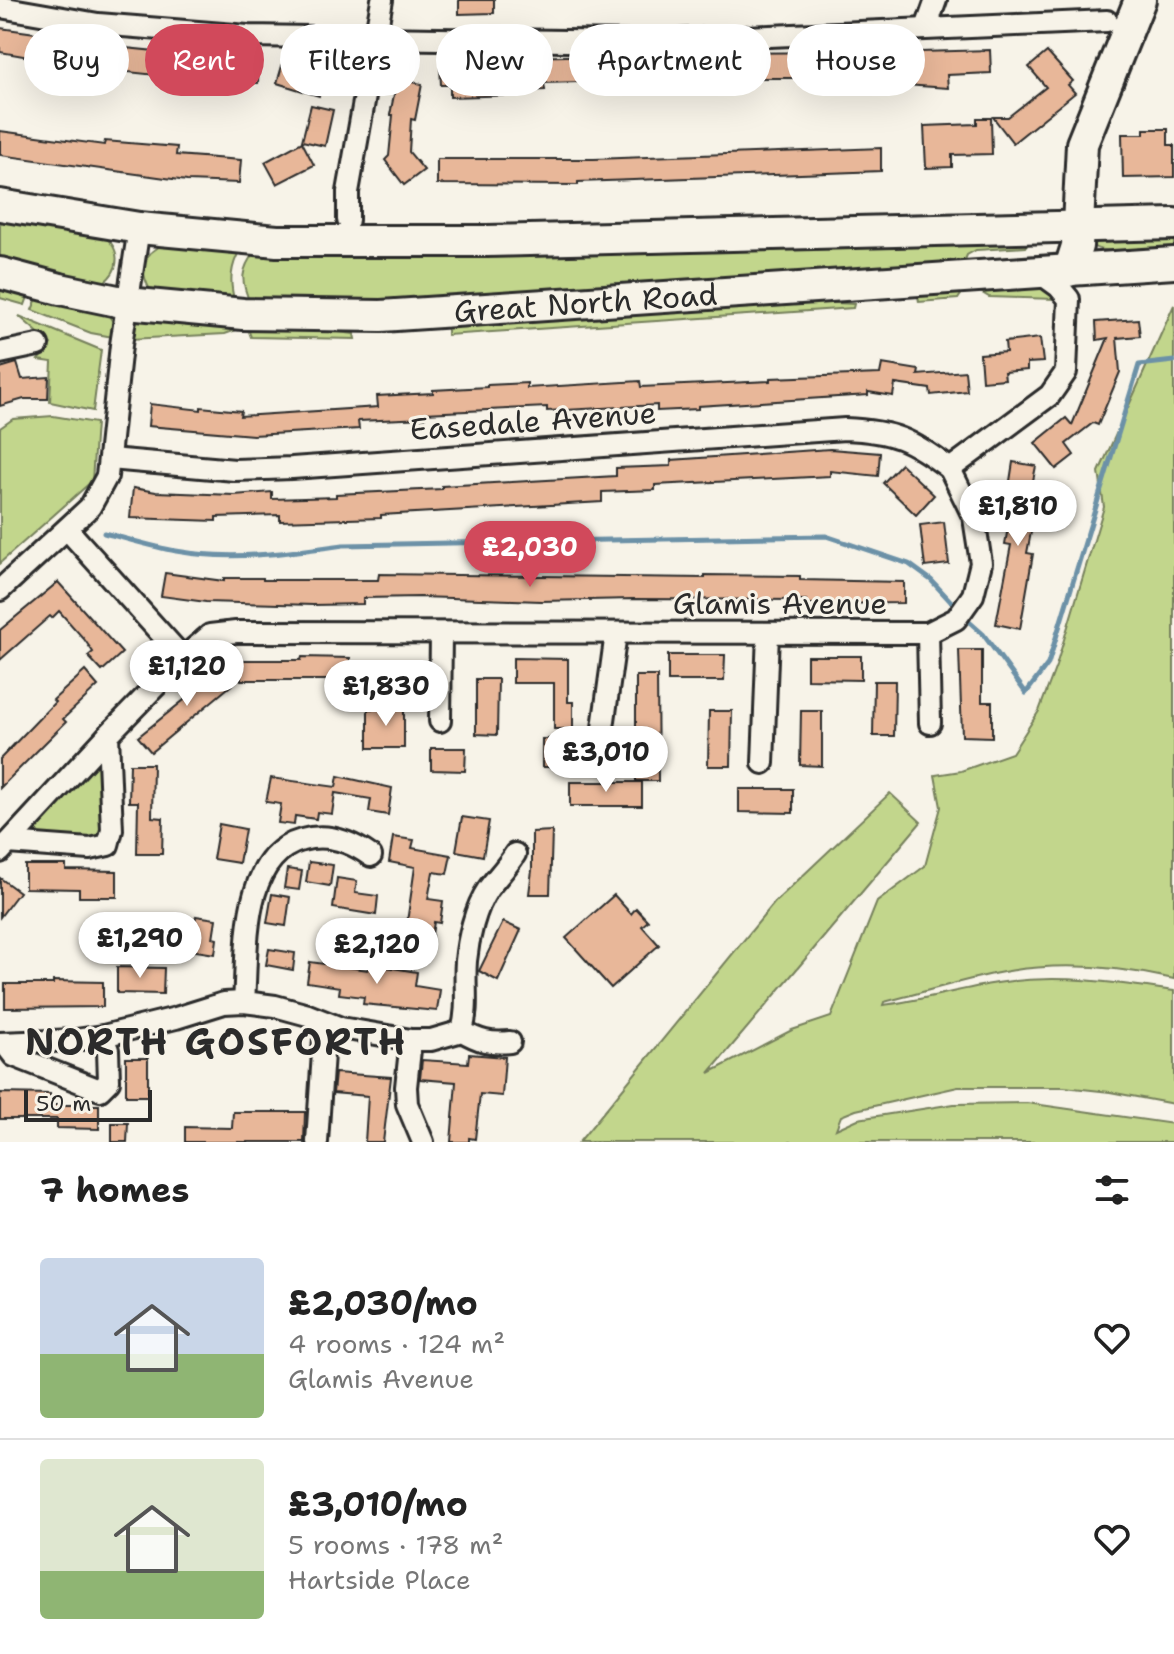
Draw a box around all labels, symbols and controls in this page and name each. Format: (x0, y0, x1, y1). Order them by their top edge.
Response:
chip: Buy (24, 24, 129, 96)
chip: Rent (145, 24, 264, 96)
chip: Filters (280, 24, 420, 96)
chip: New (436, 24, 553, 96)
chip: Apartment (569, 24, 771, 96)
chip: House (787, 24, 925, 96)
street label: Great North Road (452, 273, 719, 332)
street label: Easedale Avenue (408, 392, 658, 450)
pin: £1,810 (953, 480, 1083, 548)
text: £1,810 (978, 488, 1058, 523)
pin: £2,030 (465, 521, 595, 589)
text: £2,030 (482, 529, 578, 564)
street label: Glamis Avenue (673, 583, 887, 624)
pin: £1,120 (122, 640, 252, 708)
text: £1,120 (148, 648, 226, 683)
pin: £1,830 (321, 660, 451, 728)
text: £1,830 (342, 668, 430, 703)
pin: £3,010 (541, 726, 671, 794)
text: £3,010 (562, 734, 650, 769)
pin: £1,290 (75, 912, 205, 980)
pin: £2,120 (312, 918, 442, 986)
text: £1,290 (96, 920, 184, 955)
text: £2,120 (333, 926, 421, 961)
district label: NORTH GOSFORTH (25, 1016, 407, 1067)
scale bar (24, 1086, 152, 1122)
text: 50 m (36, 1089, 91, 1118)
text: 7 homes (40, 1167, 189, 1213)
icon: filters (1090, 1168, 1134, 1212)
text: £2,030/mo (288, 1280, 478, 1326)
icon: home (104, 1290, 200, 1386)
icon: heart (1090, 1316, 1134, 1360)
text: 4 rooms · 124 m² (288, 1326, 505, 1361)
text: Glamis Avenue (288, 1361, 474, 1396)
text: £3,010/mo (288, 1481, 468, 1527)
icon: home (104, 1491, 200, 1587)
icon: heart (1090, 1517, 1134, 1561)
text: 5 rooms · 178 m² (288, 1527, 504, 1562)
text: Hartside Place (288, 1562, 471, 1597)

